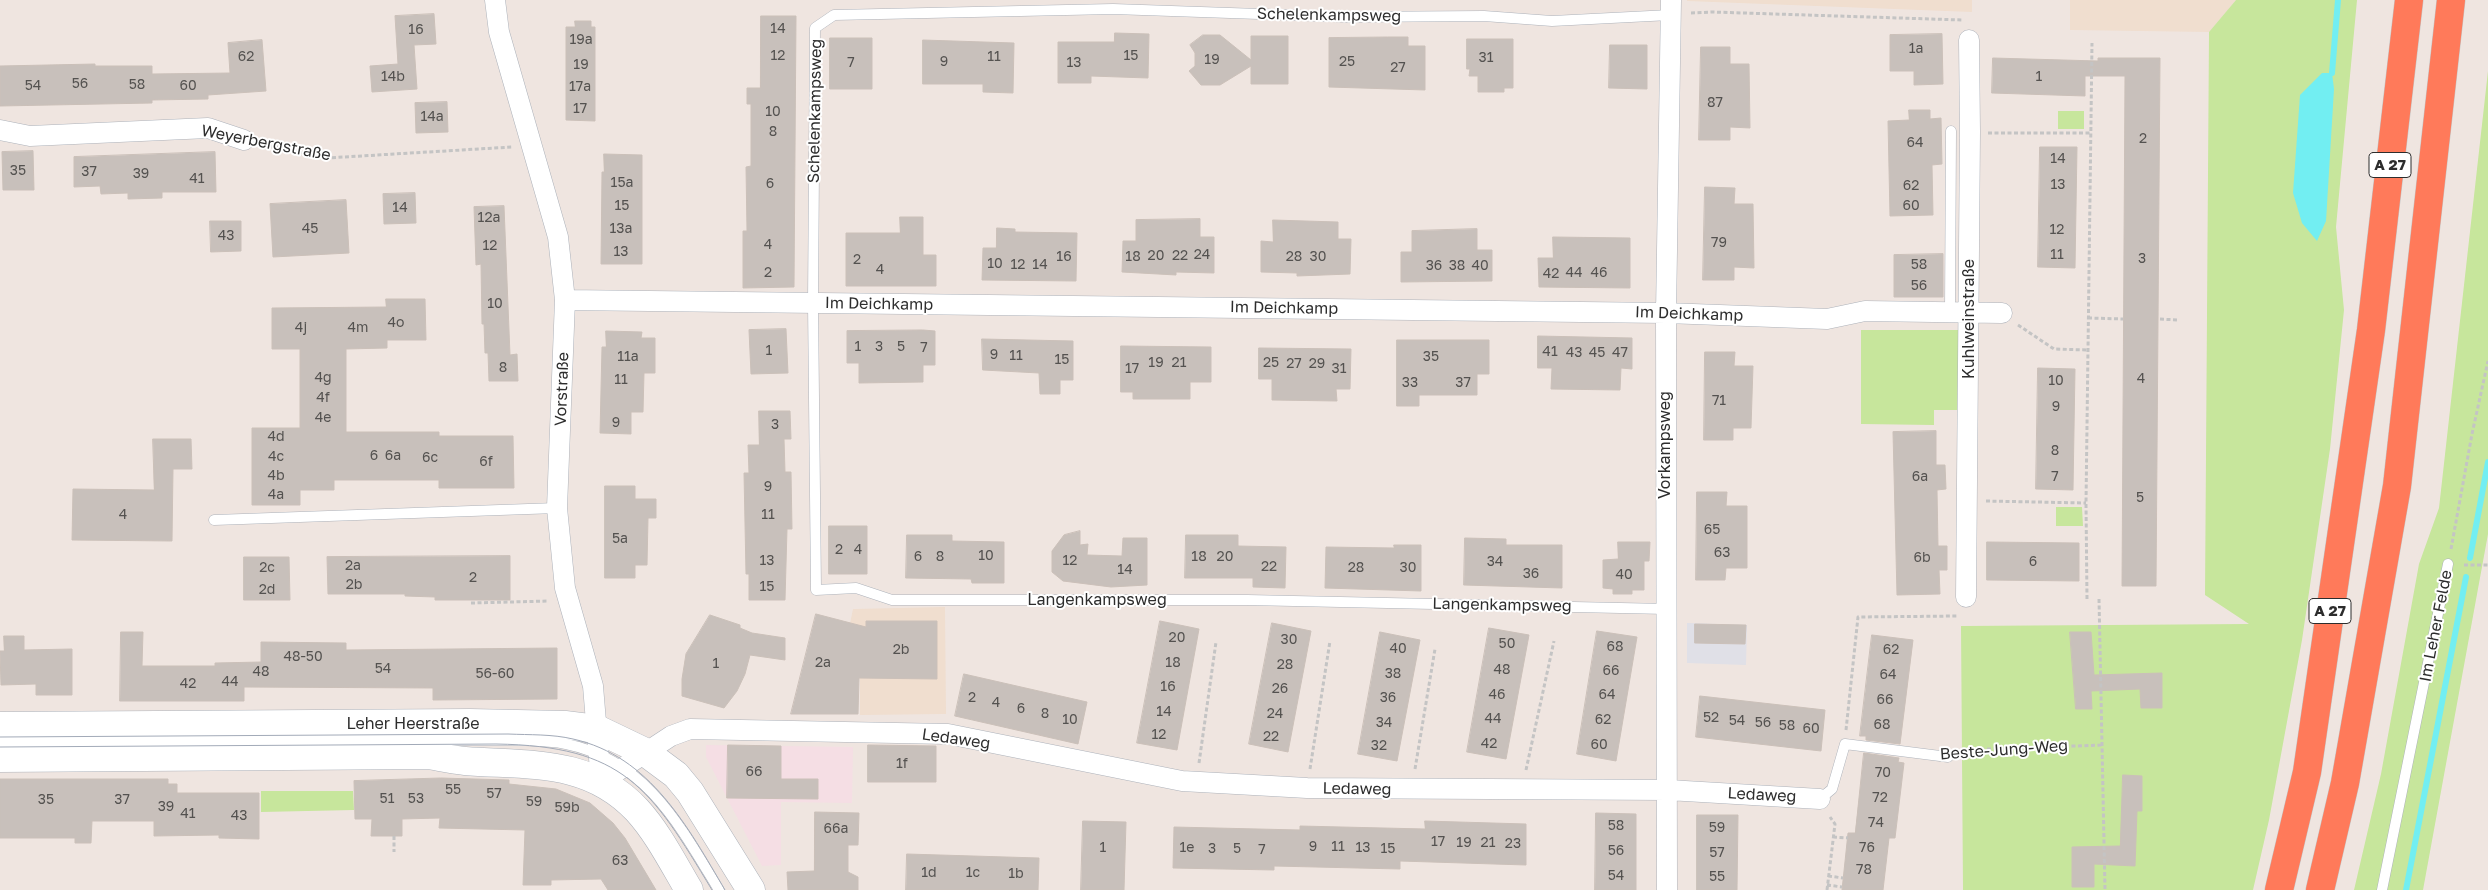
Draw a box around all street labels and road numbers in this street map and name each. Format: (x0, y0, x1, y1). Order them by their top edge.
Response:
street label: Schelenkampsweg (1257, 4, 1401, 26)
street label: Schelenkampsweg (804, 39, 826, 183)
street label: Weyerbergstraße (200, 121, 332, 165)
road number: A 27 (2369, 152, 2411, 178)
street label: Kuhlweinstraße (1959, 259, 1979, 379)
street label: Im Deichkamp (825, 293, 933, 315)
street label: Im Deichkamp (1230, 297, 1338, 319)
street label: Im Deichkamp (1634, 303, 1744, 325)
street label: Vorstraße (551, 352, 573, 426)
street label: Vorkampsweg (1655, 391, 1675, 499)
street label: Im Leher Felde (2416, 568, 2456, 684)
street label: Langenkampsweg (1027, 590, 1167, 610)
street label: Langenkampsweg (1432, 594, 1572, 616)
road number: A 27 (2309, 598, 2351, 624)
street label: Leher Heerstraße (346, 714, 480, 734)
street label: Ledaweg (921, 725, 991, 753)
street label: Beste-Jung-Weg (1939, 736, 2069, 764)
street label: Ledaweg (1322, 779, 1392, 799)
street label: Ledaweg (1727, 784, 1797, 806)

